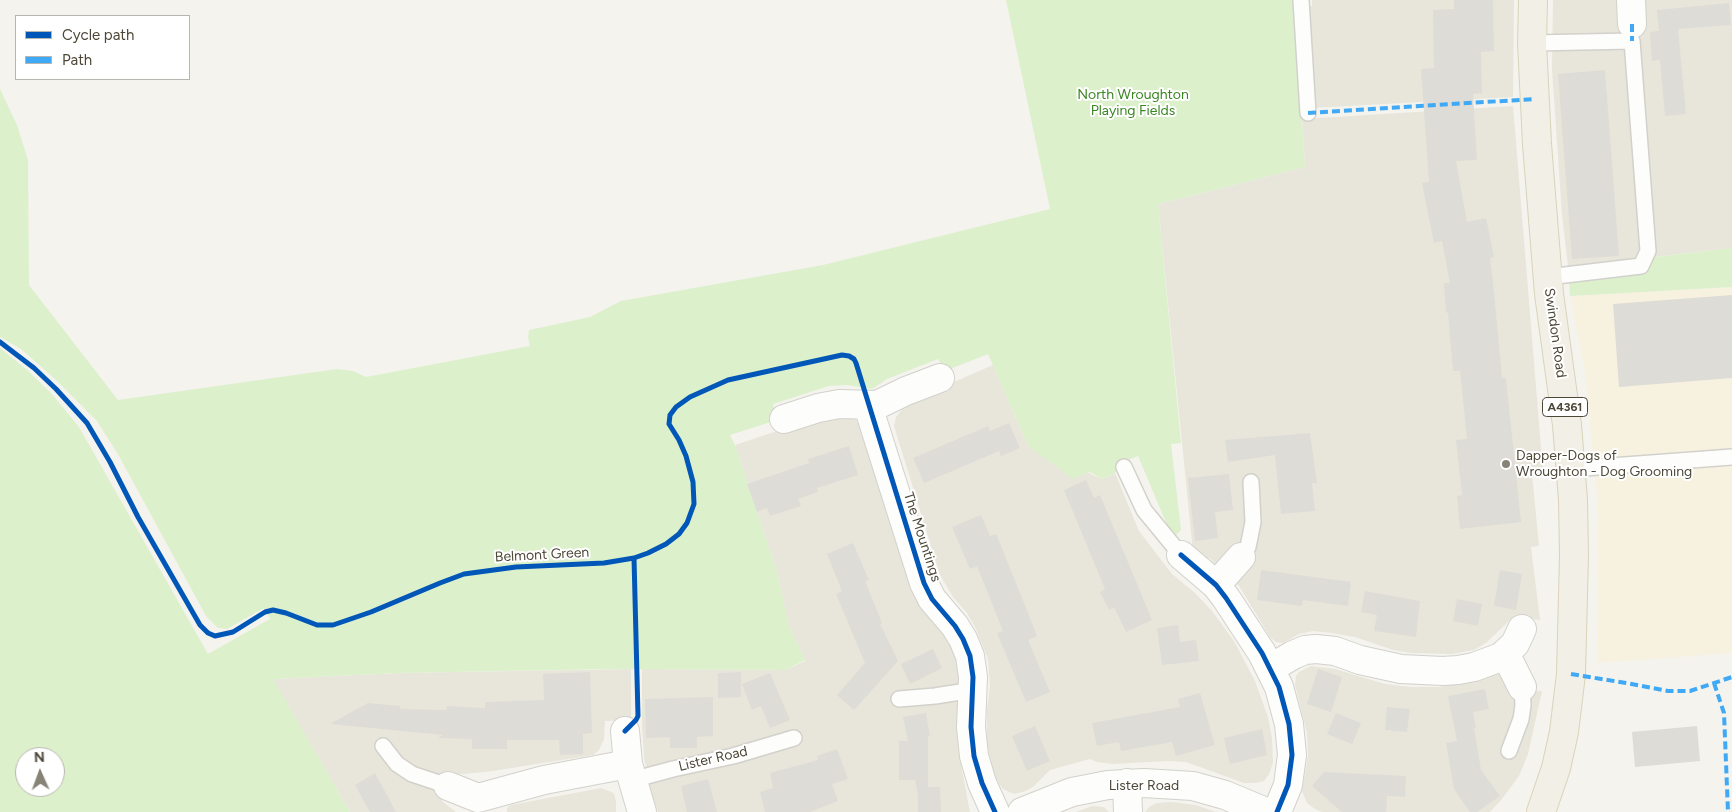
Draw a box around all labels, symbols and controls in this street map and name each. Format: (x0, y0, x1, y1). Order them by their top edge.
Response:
legend (15, 15, 190, 80)
text: Cycle path (62, 26, 134, 44)
text: Path (62, 51, 92, 69)
park label: North Wroughton Playing Fields (1077, 87, 1189, 120)
street label: Swindon Road (1540, 287, 1570, 379)
road number: A4361 (1542, 398, 1588, 417)
place label: Dapper-Dogs of Wroughton - Dog Grooming (1516, 448, 1692, 481)
marker: Dapper-Dogs of Wroughton - Dog Grooming (1500, 458, 1512, 470)
street label: The Mountings (900, 490, 944, 584)
street label: Belmont Green (494, 544, 590, 566)
street label: Lister Road (677, 743, 749, 775)
north arrow (15, 747, 65, 797)
text: N (34, 749, 45, 766)
street label: Lister Road (1109, 778, 1179, 794)

